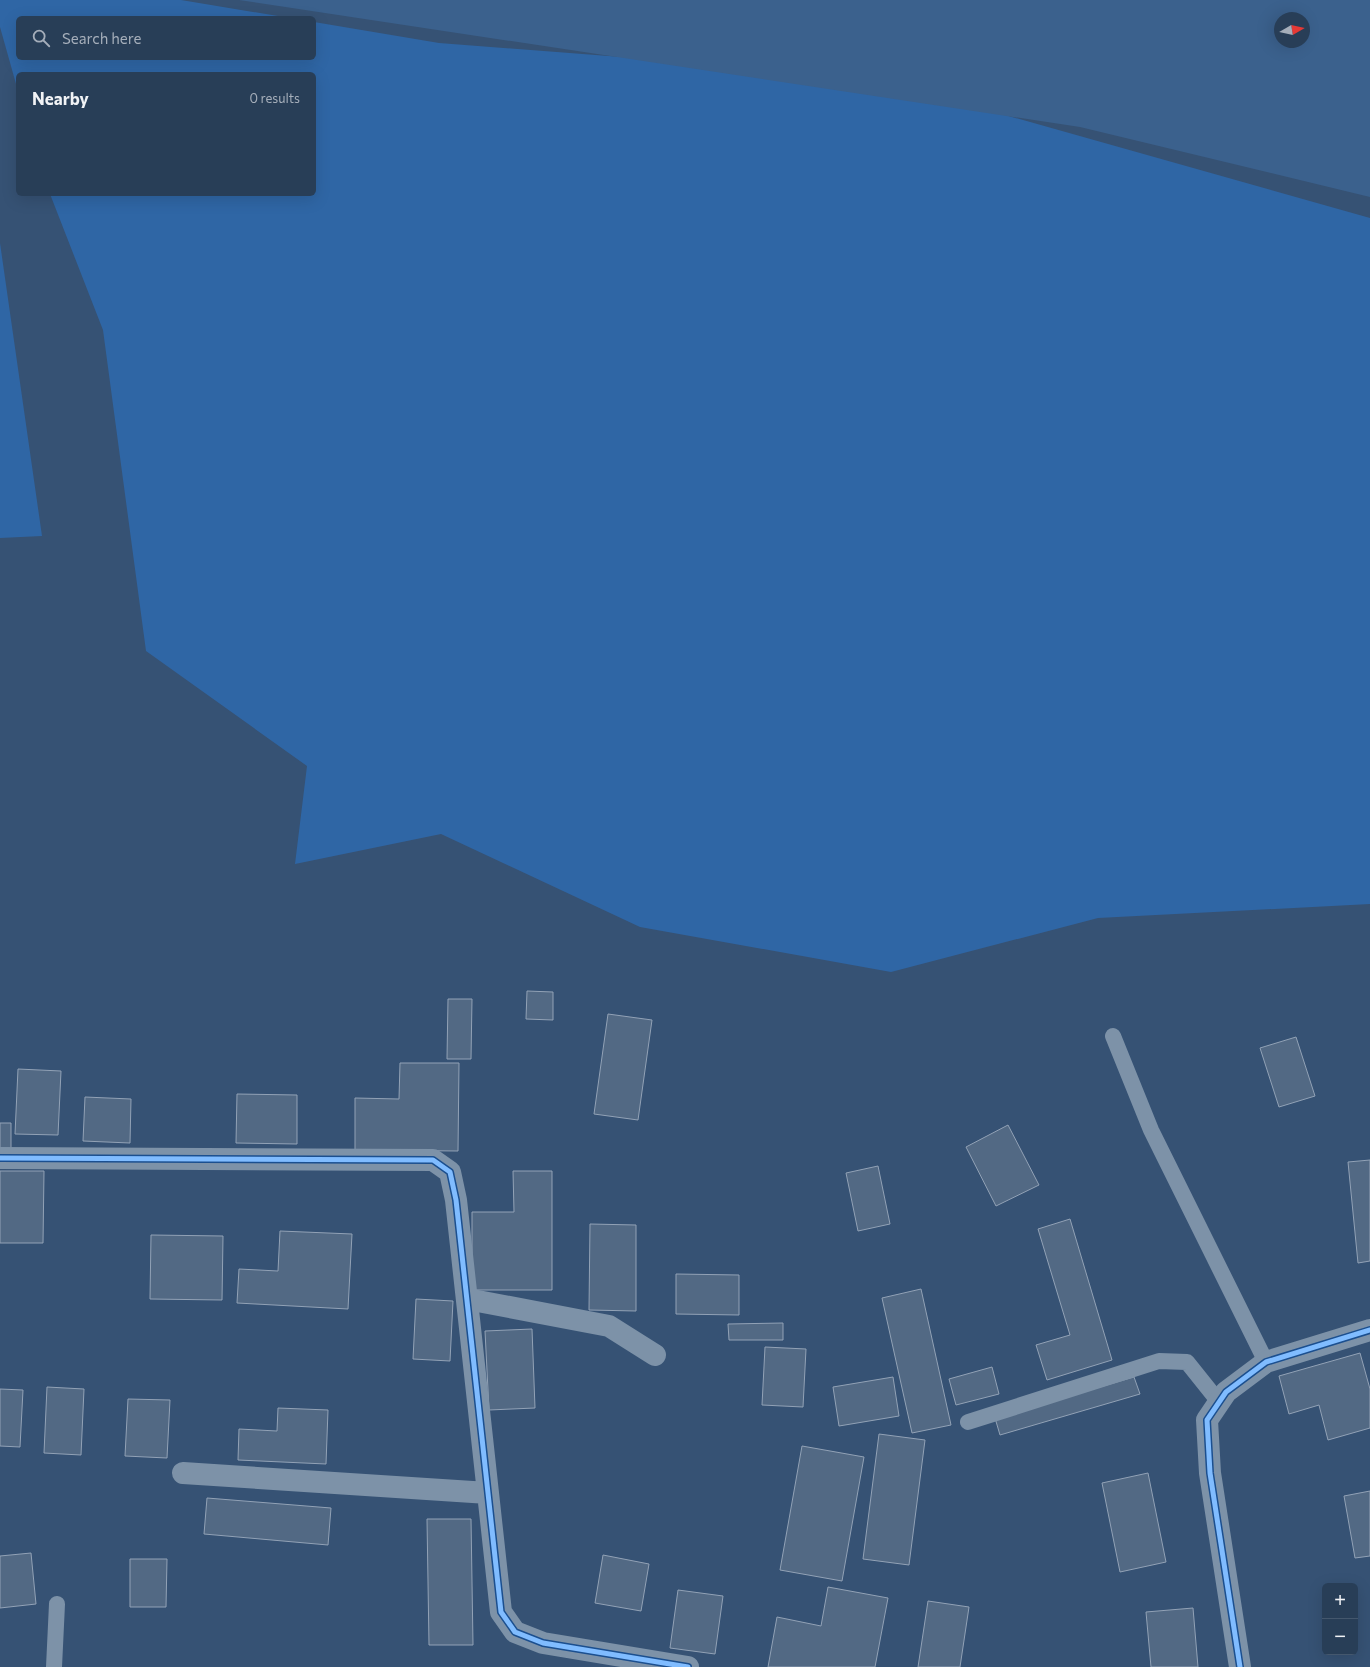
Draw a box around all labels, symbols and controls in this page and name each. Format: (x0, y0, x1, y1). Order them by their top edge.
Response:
north arrow (1274, 12, 1310, 48)
search box (16, 16, 316, 60)
icon: search (30, 27, 52, 49)
text: Search here (62, 29, 141, 47)
text: Nearby (32, 88, 89, 109)
text: 0 results (249, 90, 300, 106)
map controls (1322, 1583, 1358, 1655)
button: + (1322, 1583, 1358, 1619)
button: − (1322, 1619, 1358, 1655)

